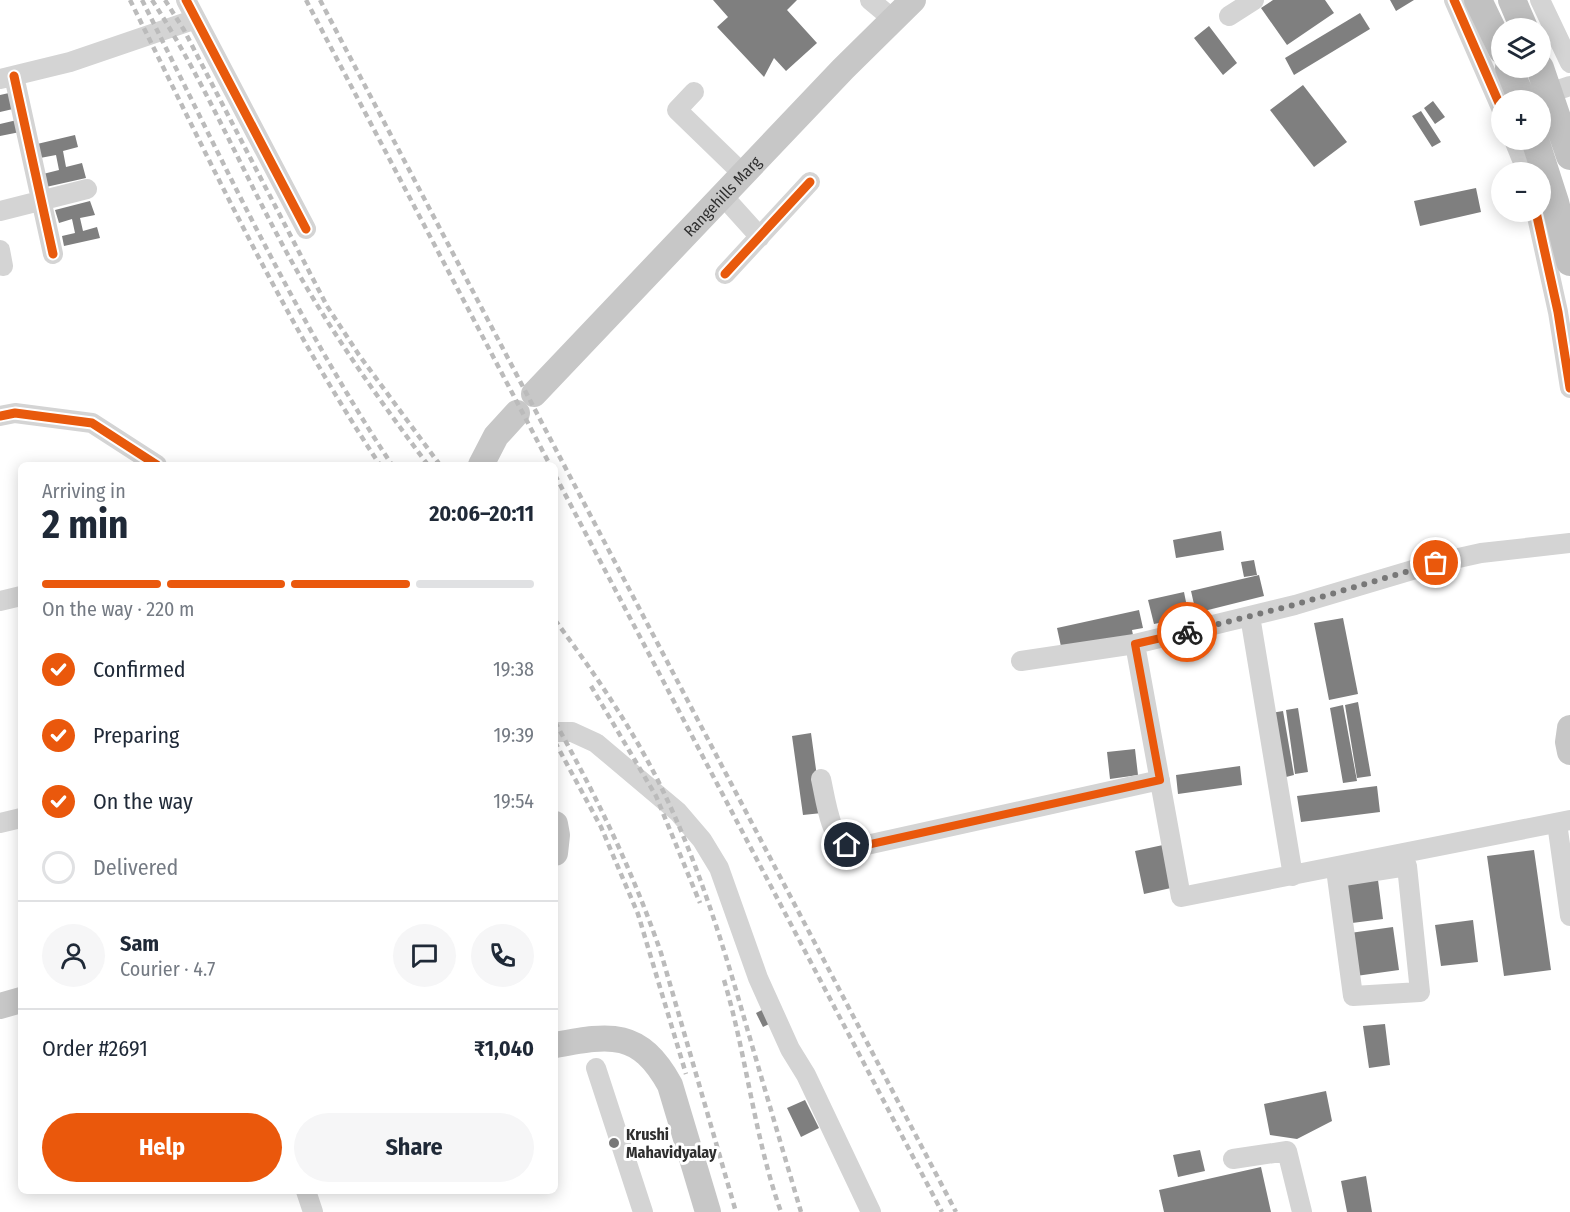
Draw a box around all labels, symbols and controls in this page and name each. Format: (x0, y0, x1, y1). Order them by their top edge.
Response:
map controls (1491, 18, 1551, 222)
button: layers (1491, 18, 1551, 78)
button: + (1491, 90, 1551, 150)
street label: Rangehills Marg (679, 152, 765, 240)
button: − (1491, 162, 1551, 222)
text: Arriving in (42, 479, 126, 503)
text: 20:06–20:11 (429, 500, 534, 527)
text: 2 min (42, 502, 128, 548)
pin (1410, 537, 1461, 588)
icon: bag (1419, 546, 1452, 579)
text: On the way · 220 m (42, 597, 195, 621)
courier (1157, 602, 1217, 662)
icon: bike (1171, 616, 1204, 649)
icon: check (42, 653, 75, 686)
text: Confirmed (93, 656, 186, 683)
text: 19:38 (493, 657, 534, 681)
icon: check (42, 719, 75, 752)
text: Preparing (93, 722, 179, 749)
text: 19:39 (494, 723, 534, 747)
icon: check (42, 785, 75, 818)
text: On the way (93, 788, 193, 815)
text: 19:54 (493, 789, 534, 813)
pin (821, 819, 872, 870)
icon: home (830, 828, 863, 861)
text: Delivered (93, 854, 178, 881)
button: person (42, 924, 105, 987)
button: chat (393, 924, 456, 987)
button: phone (471, 924, 534, 987)
text: Sam (120, 930, 159, 957)
text: Courier · 4.7 (120, 957, 215, 981)
text: Order #2691 (42, 1035, 148, 1062)
text: ₹1,040 (474, 1035, 534, 1062)
button: Help (42, 1113, 282, 1182)
button: Share (294, 1113, 534, 1182)
place label: Krushi Mahavidyalay (626, 1125, 717, 1162)
marker: Krushi Mahavidyalay (607, 1136, 621, 1150)

